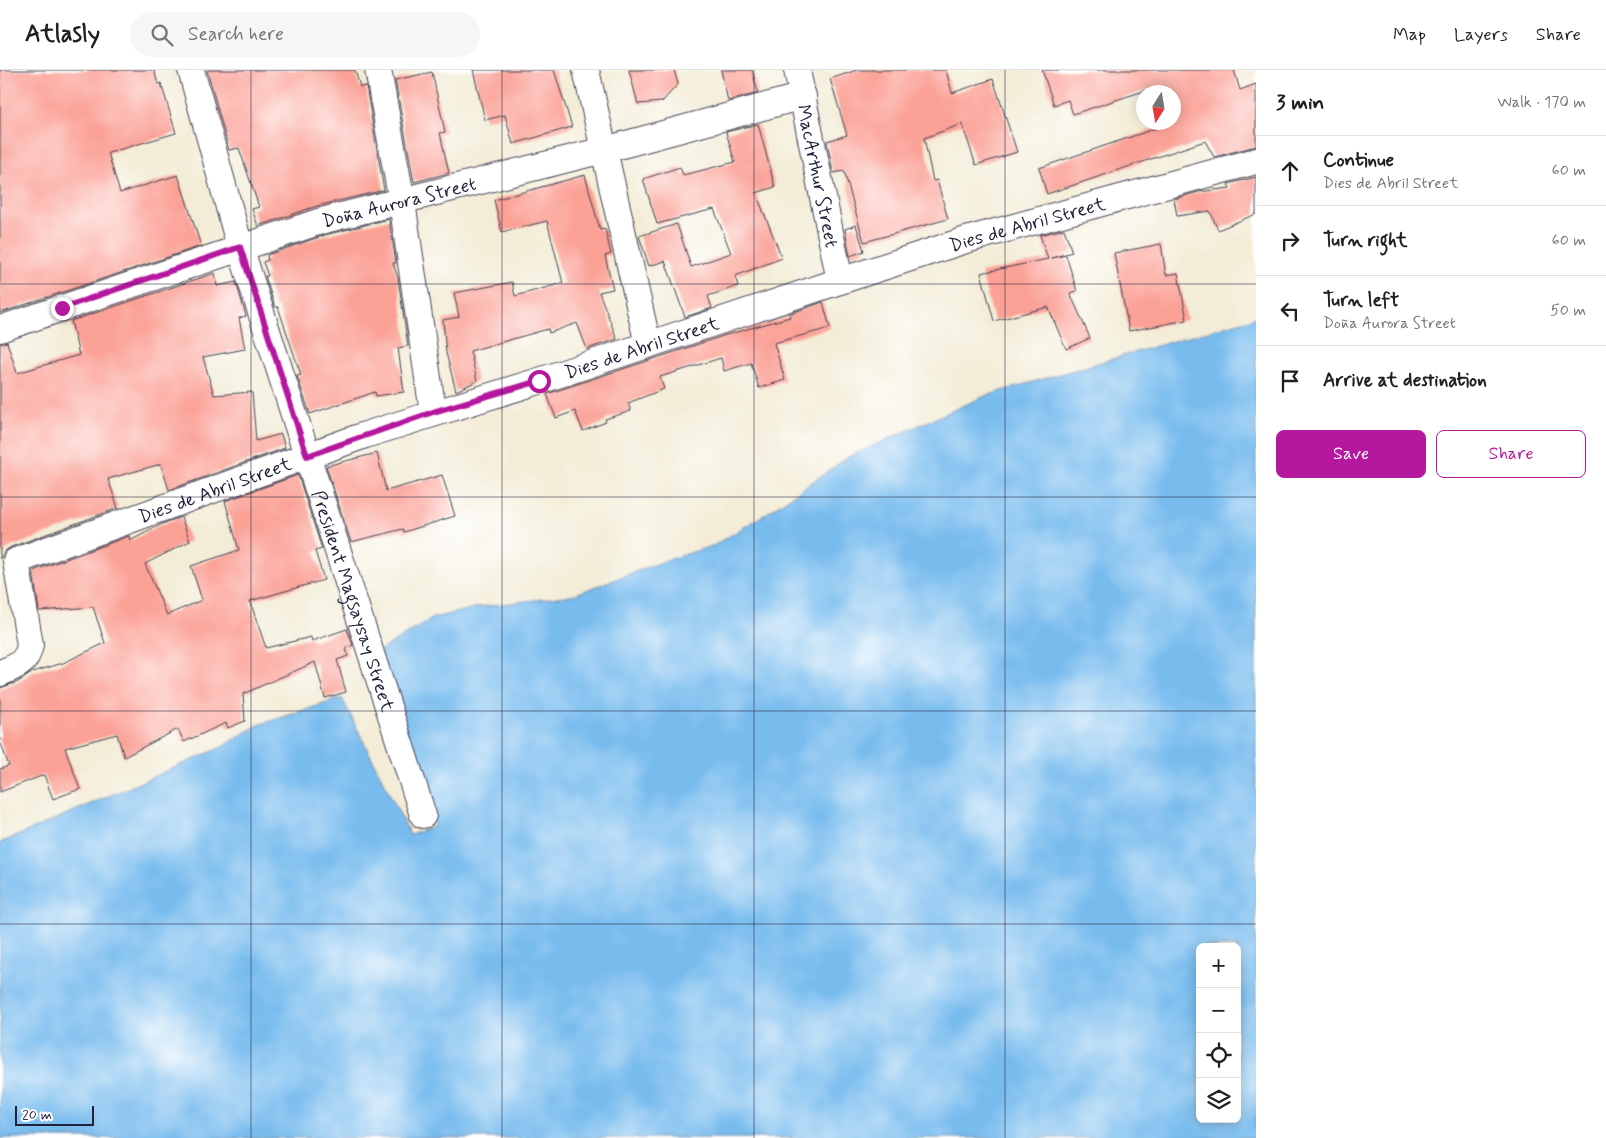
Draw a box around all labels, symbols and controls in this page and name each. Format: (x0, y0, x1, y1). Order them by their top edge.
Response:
search box (130, 12, 480, 57)
text: Atlasly (25, 19, 100, 50)
icon: search (148, 21, 176, 49)
text: Search here (188, 22, 284, 47)
text: Map (1393, 23, 1426, 47)
text: Layers (1454, 23, 1508, 47)
text: Share (1536, 23, 1581, 47)
north arrow (1136, 85, 1181, 130)
text: 3 min (1276, 89, 1324, 117)
text: Walk · 170 m (1497, 92, 1586, 113)
street label: MacArthur Street (790, 102, 844, 250)
text: Continue (1323, 148, 1394, 173)
icon: ahead (1276, 157, 1304, 185)
text: 60 m (1552, 160, 1586, 181)
street label: Doña Aurora Street (320, 172, 479, 234)
text: Dies de Abril Street (1323, 173, 1459, 194)
street label: Dies de Abril Street (946, 192, 1108, 259)
icon: right (1276, 227, 1304, 255)
text: Turn right (1323, 228, 1407, 253)
text: 60 m (1552, 230, 1586, 251)
text: Turn left (1323, 288, 1399, 313)
route end (51, 297, 74, 320)
icon: left (1276, 297, 1304, 325)
text: 50 m (1550, 300, 1586, 321)
street label: Dies de Abril Street (561, 311, 722, 386)
text: Doña Aurora Street (1323, 313, 1456, 334)
icon: arrive (1276, 367, 1304, 395)
text: Arrive at destination (1323, 368, 1487, 393)
route start (528, 370, 551, 393)
button: Save (1276, 430, 1426, 478)
button: Share (1436, 430, 1586, 478)
street label: Dies de Abril Street (135, 452, 295, 530)
street label: President Magsaysay Street (305, 487, 400, 715)
map controls (1196, 943, 1241, 1123)
button: + (1196, 943, 1241, 988)
button: − (1196, 988, 1241, 1033)
button: locate (1196, 1033, 1241, 1078)
button: layers (1196, 1078, 1241, 1123)
scale bar (15, 1103, 94, 1126)
text: 20 m (22, 1106, 52, 1124)

